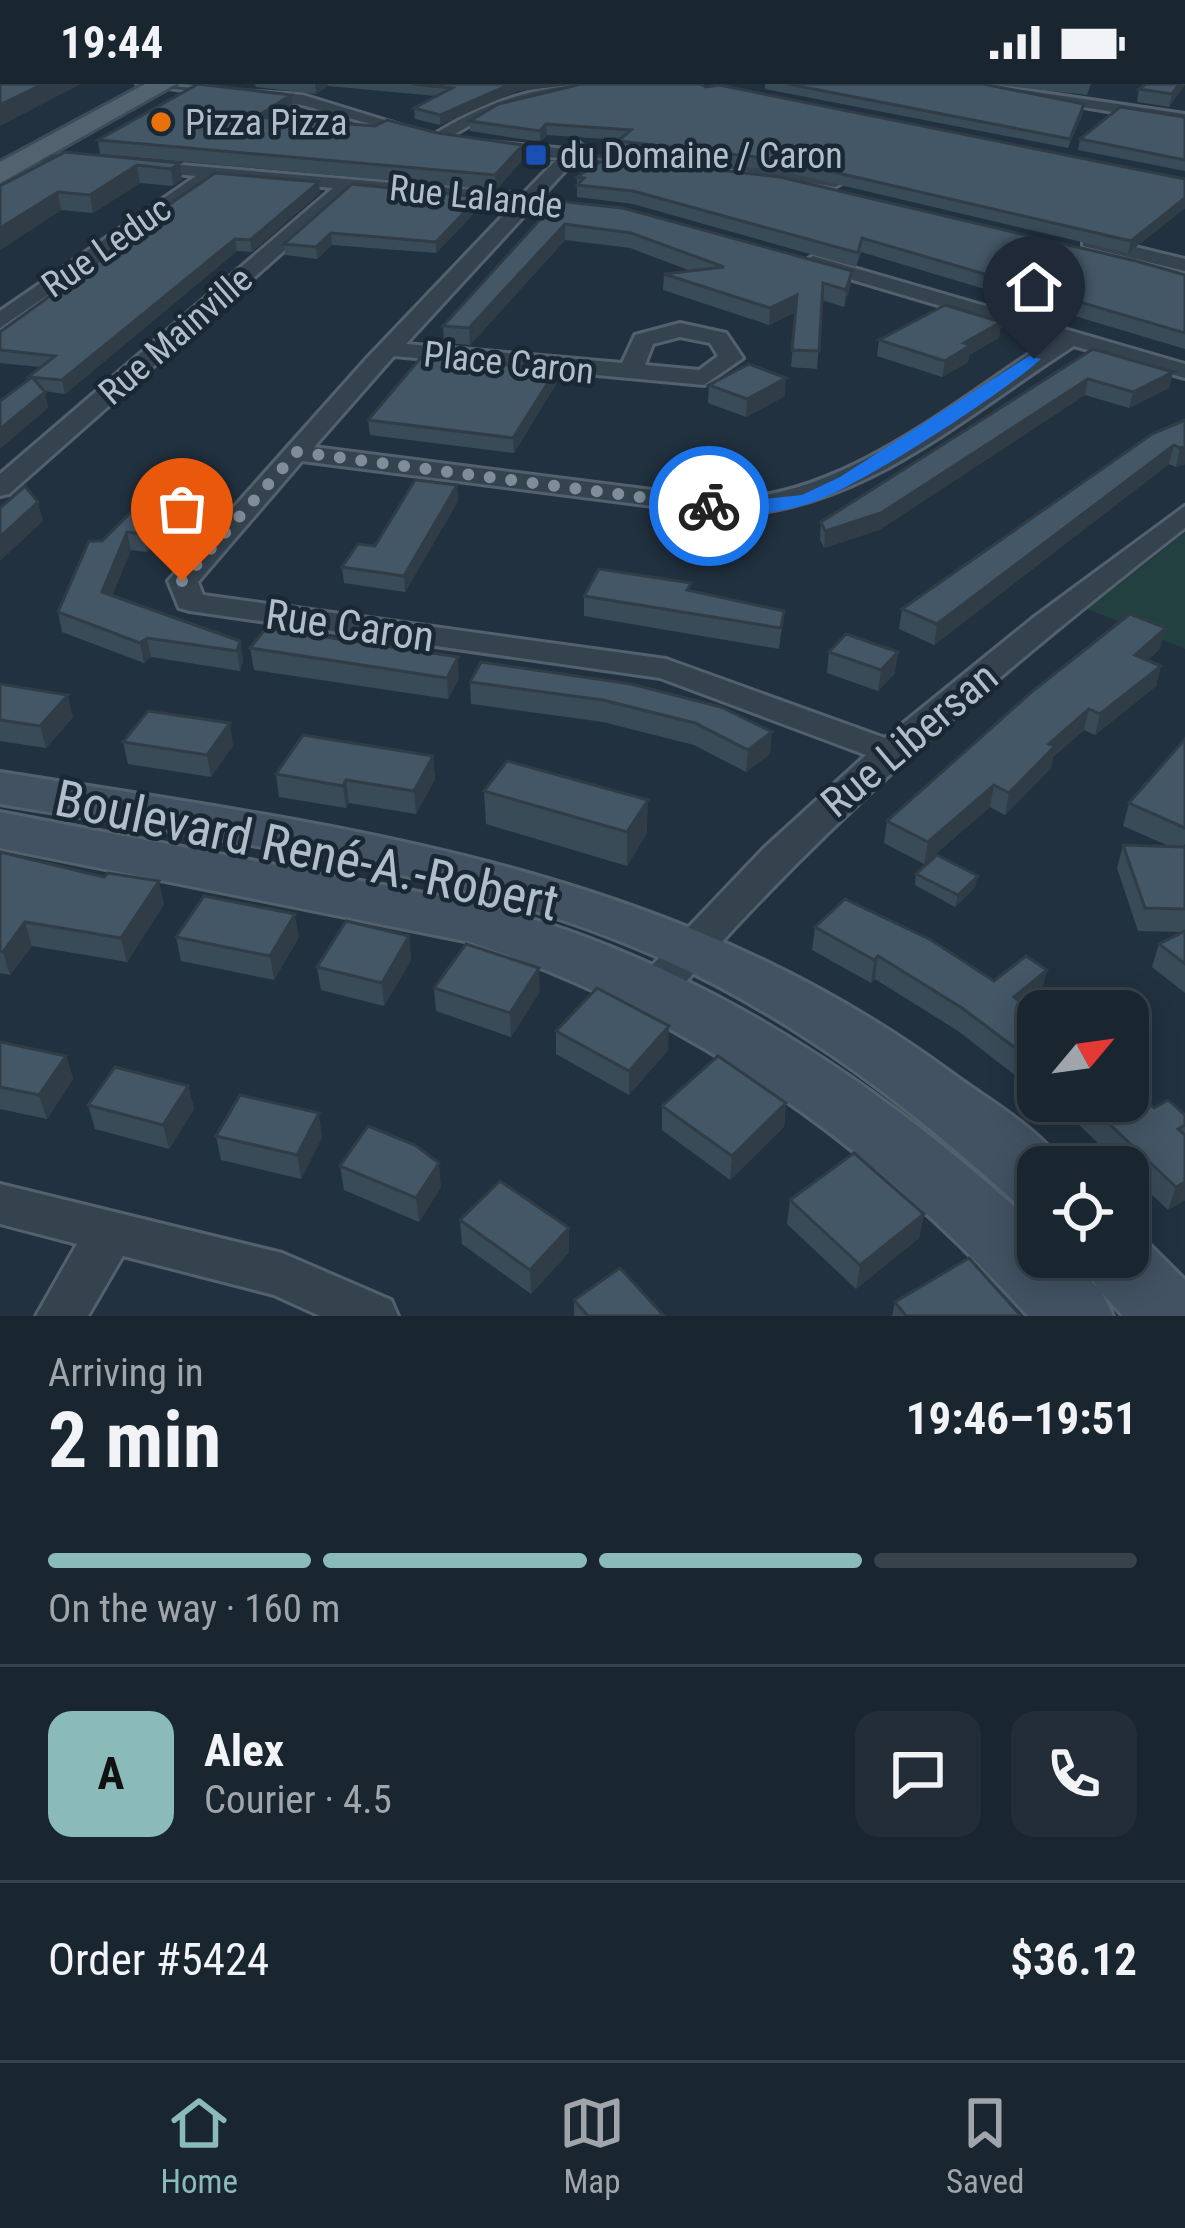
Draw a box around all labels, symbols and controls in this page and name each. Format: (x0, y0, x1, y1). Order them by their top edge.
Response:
text: 19:44 (60, 16, 163, 69)
place label: Pizza Pizza (185, 102, 347, 144)
marker: Pizza Pizza (148, 109, 174, 135)
place label: du Domaine / Caron (560, 135, 843, 177)
marker: du Domaine / Caron (523, 142, 549, 168)
street label: Rue Lalande (387, 167, 564, 227)
street label: Rue Leduc (34, 187, 179, 306)
pin (983, 236, 1085, 359)
icon: home (1001, 254, 1067, 320)
street label: Rue Mainville (91, 258, 261, 414)
street label: Place Caron (422, 333, 596, 393)
courier (649, 446, 769, 566)
pin (131, 458, 233, 581)
icon: bike (676, 473, 742, 539)
icon: bag (149, 476, 215, 542)
street label: Rue Caron (263, 589, 437, 662)
street label: Rue Libersan (811, 652, 1007, 827)
street label: Boulevard René-A.-Robert (50, 768, 564, 933)
north arrow (1017, 990, 1149, 1122)
map controls (1017, 990, 1149, 1278)
button: locate (1017, 1146, 1149, 1278)
text: Arriving in (48, 1350, 204, 1396)
text: 19:46–19:51 (906, 1392, 1137, 1445)
text: 2 min (48, 1395, 221, 1486)
text: On the way · 160 m (48, 1586, 340, 1632)
button: chat (855, 1711, 981, 1837)
button: phone (1011, 1711, 1137, 1837)
text: Alex (204, 1724, 284, 1777)
text: A (98, 1747, 124, 1800)
text: Courier · 4.5 (204, 1777, 392, 1823)
text: Order #5424 (48, 1933, 269, 1986)
text: $36.12 (1010, 1933, 1137, 1986)
tab: Home (161, 2090, 238, 2201)
tab: Map (559, 2090, 625, 2201)
tab: Saved (946, 2090, 1024, 2201)

